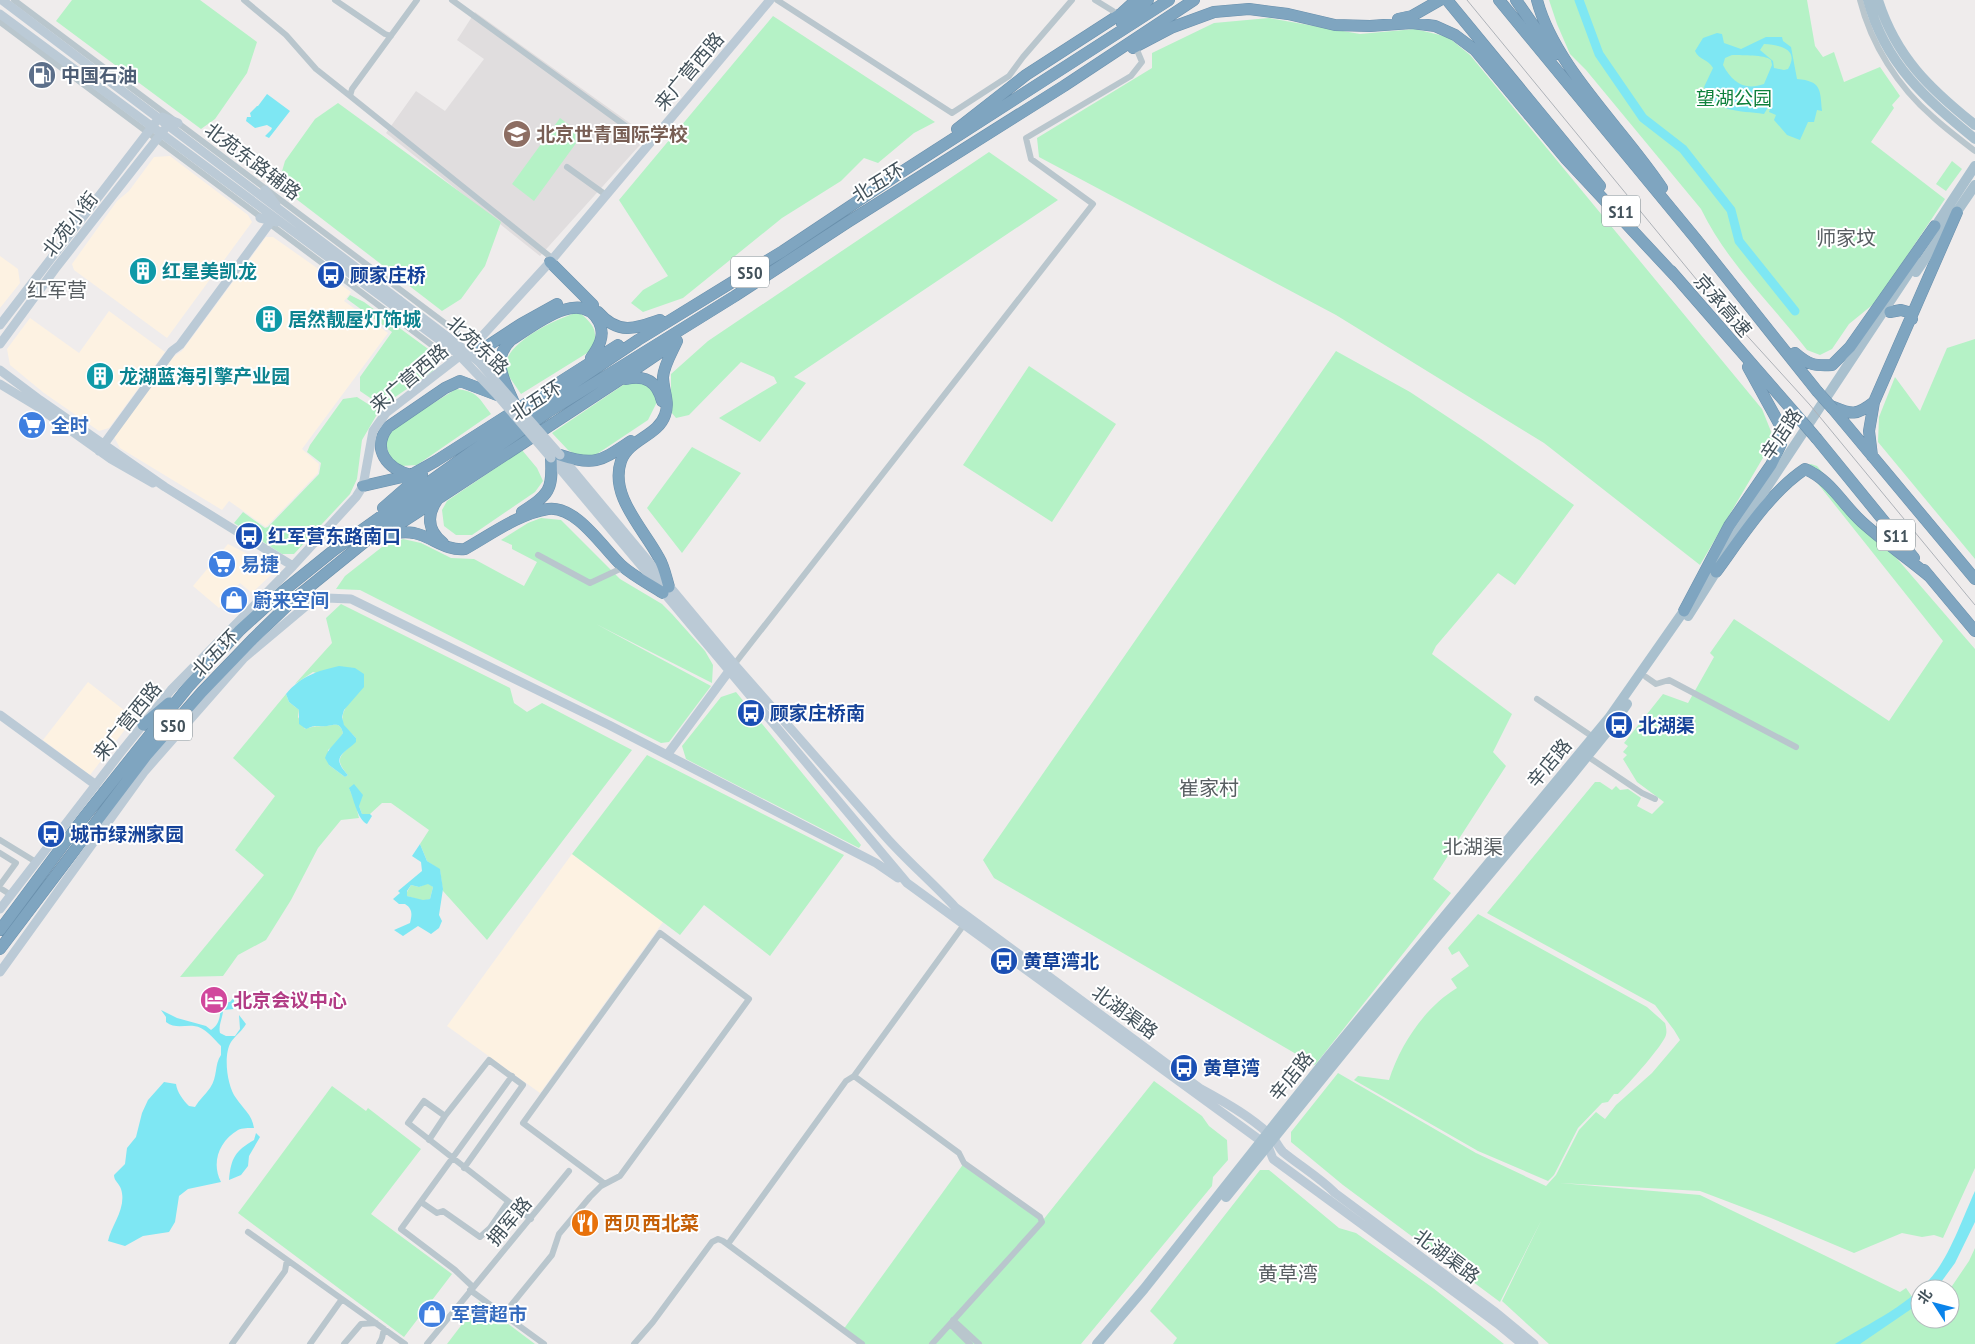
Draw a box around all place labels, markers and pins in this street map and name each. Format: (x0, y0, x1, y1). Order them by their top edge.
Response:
fuel station icon: 中国石油 (27, 60, 57, 90)
place label: 中国石油 (61, 63, 137, 87)
school or university icon: 北京世青国际学校 (502, 119, 532, 149)
place label: 北京世青国际学校 (536, 122, 688, 146)
building icon: 红星美凯龙 (128, 256, 158, 286)
place label: 红星美凯龙 (162, 259, 257, 283)
bus stop icon: 顾家庄桥 (316, 260, 346, 290)
place label: 顾家庄桥 (350, 263, 426, 287)
building icon: 居然靓屋灯饰城 (254, 304, 284, 334)
place label: 居然靓屋灯饰城 (288, 307, 421, 331)
building icon: 龙湖蓝海引擎产业园 (85, 361, 115, 391)
place label: 龙湖蓝海引擎产业园 (119, 364, 290, 388)
supermarket icon: 全时 (17, 410, 47, 440)
place label: 全时 (51, 413, 89, 437)
bus stop icon: 红军营东路南口 (234, 521, 264, 551)
place label: 红军营东路南口 (268, 524, 401, 548)
supermarket icon: 易捷 (207, 549, 237, 579)
place label: 易捷 (241, 552, 279, 576)
shop icon: 蔚来空间 (219, 585, 249, 615)
place label: 蔚来空间 (253, 588, 329, 612)
bus stop icon: 顾家庄桥南 (736, 698, 766, 728)
place label: 顾家庄桥南 (770, 701, 865, 725)
bus stop icon: 北湖渠 (1604, 710, 1634, 740)
place label: 北湖渠 (1638, 713, 1695, 737)
bus stop icon: 城市绿洲家园 (36, 819, 66, 849)
place label: 城市绿洲家园 (70, 822, 184, 846)
bus stop icon: 黄草湾北 (989, 946, 1019, 976)
place label: 黄草湾北 (1023, 949, 1099, 973)
hotel icon: 北京会议中心 (199, 985, 229, 1015)
place label: 北京会议中心 (233, 988, 347, 1012)
bus stop icon: 黄草湾 (1169, 1053, 1199, 1083)
place label: 黄草湾 (1203, 1056, 1260, 1080)
restaurant icon: 西贝西北菜 (570, 1208, 600, 1238)
place label: 西贝西北菜 (604, 1211, 699, 1235)
shop icon: 军营超市 (417, 1299, 447, 1329)
place label: 军营超市 (451, 1302, 527, 1326)

